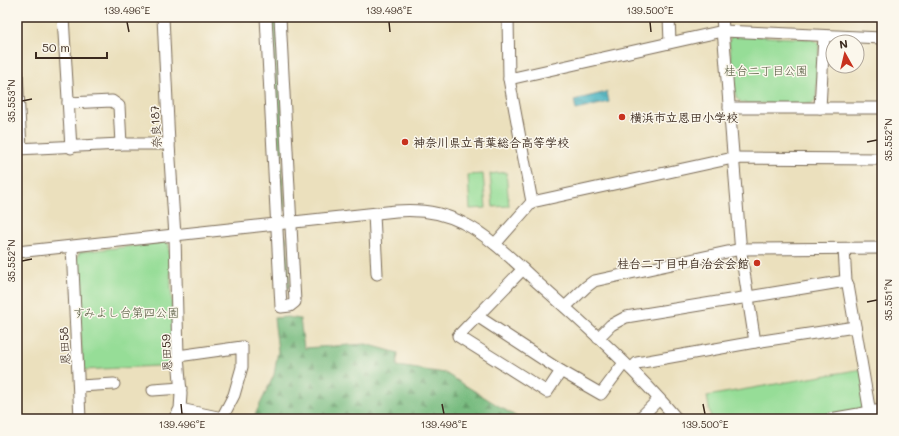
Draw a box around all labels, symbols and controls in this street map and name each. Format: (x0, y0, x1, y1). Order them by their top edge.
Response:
text: 139.496°E (104, 3, 151, 17)
text: 139.498°E (366, 3, 413, 17)
text: 139.500°E (627, 3, 674, 17)
scale bar (36, 34, 107, 60)
north arrow (825, 34, 865, 74)
text: N (838, 36, 849, 52)
text: 50 m (42, 39, 70, 55)
park label: 桂台二丁目公園 (724, 62, 808, 78)
text: 35.553°N (4, 79, 18, 123)
street label: 奈良187 (146, 105, 164, 149)
place label: 横浜市立恩田小学校 (630, 109, 738, 125)
marker: 横浜市立恩田小学校 (617, 112, 627, 122)
text: 35.552°N (881, 118, 895, 162)
place label: 神奈川県立青葉総合高等学校 (413, 134, 569, 150)
marker: 神奈川県立青葉総合高等学校 (400, 137, 410, 147)
text: 35.552°N (4, 239, 18, 283)
place label: 桂台二丁目中自治会会館 (617, 255, 749, 271)
marker: 桂台二丁目中自治会会館 (752, 258, 762, 268)
text: 35.551°N (881, 279, 895, 321)
park label: すみよし台第四公園 (72, 304, 180, 320)
street label: 恩田58 (55, 326, 73, 366)
street label: 恩田59 (157, 334, 175, 372)
text: 139.496°E (159, 417, 206, 431)
text: 139.498°E (421, 417, 468, 431)
text: 139.500°E (682, 417, 729, 431)

